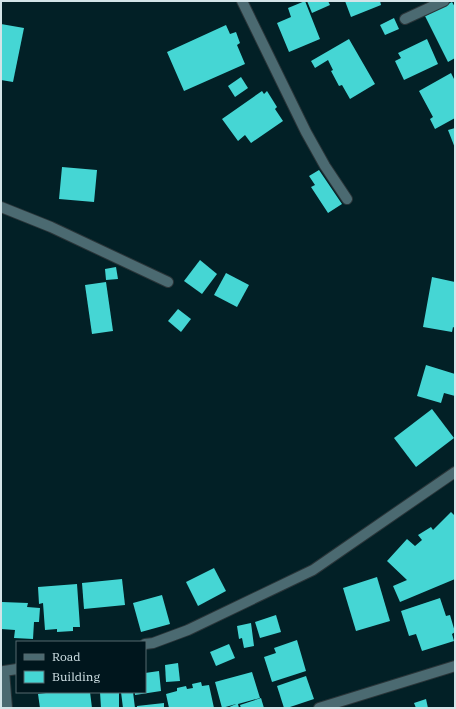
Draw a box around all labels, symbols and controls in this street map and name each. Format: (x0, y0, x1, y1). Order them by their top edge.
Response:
legend (16, 641, 146, 693)
text: Road (52, 649, 81, 664)
text: Building (52, 669, 100, 684)

